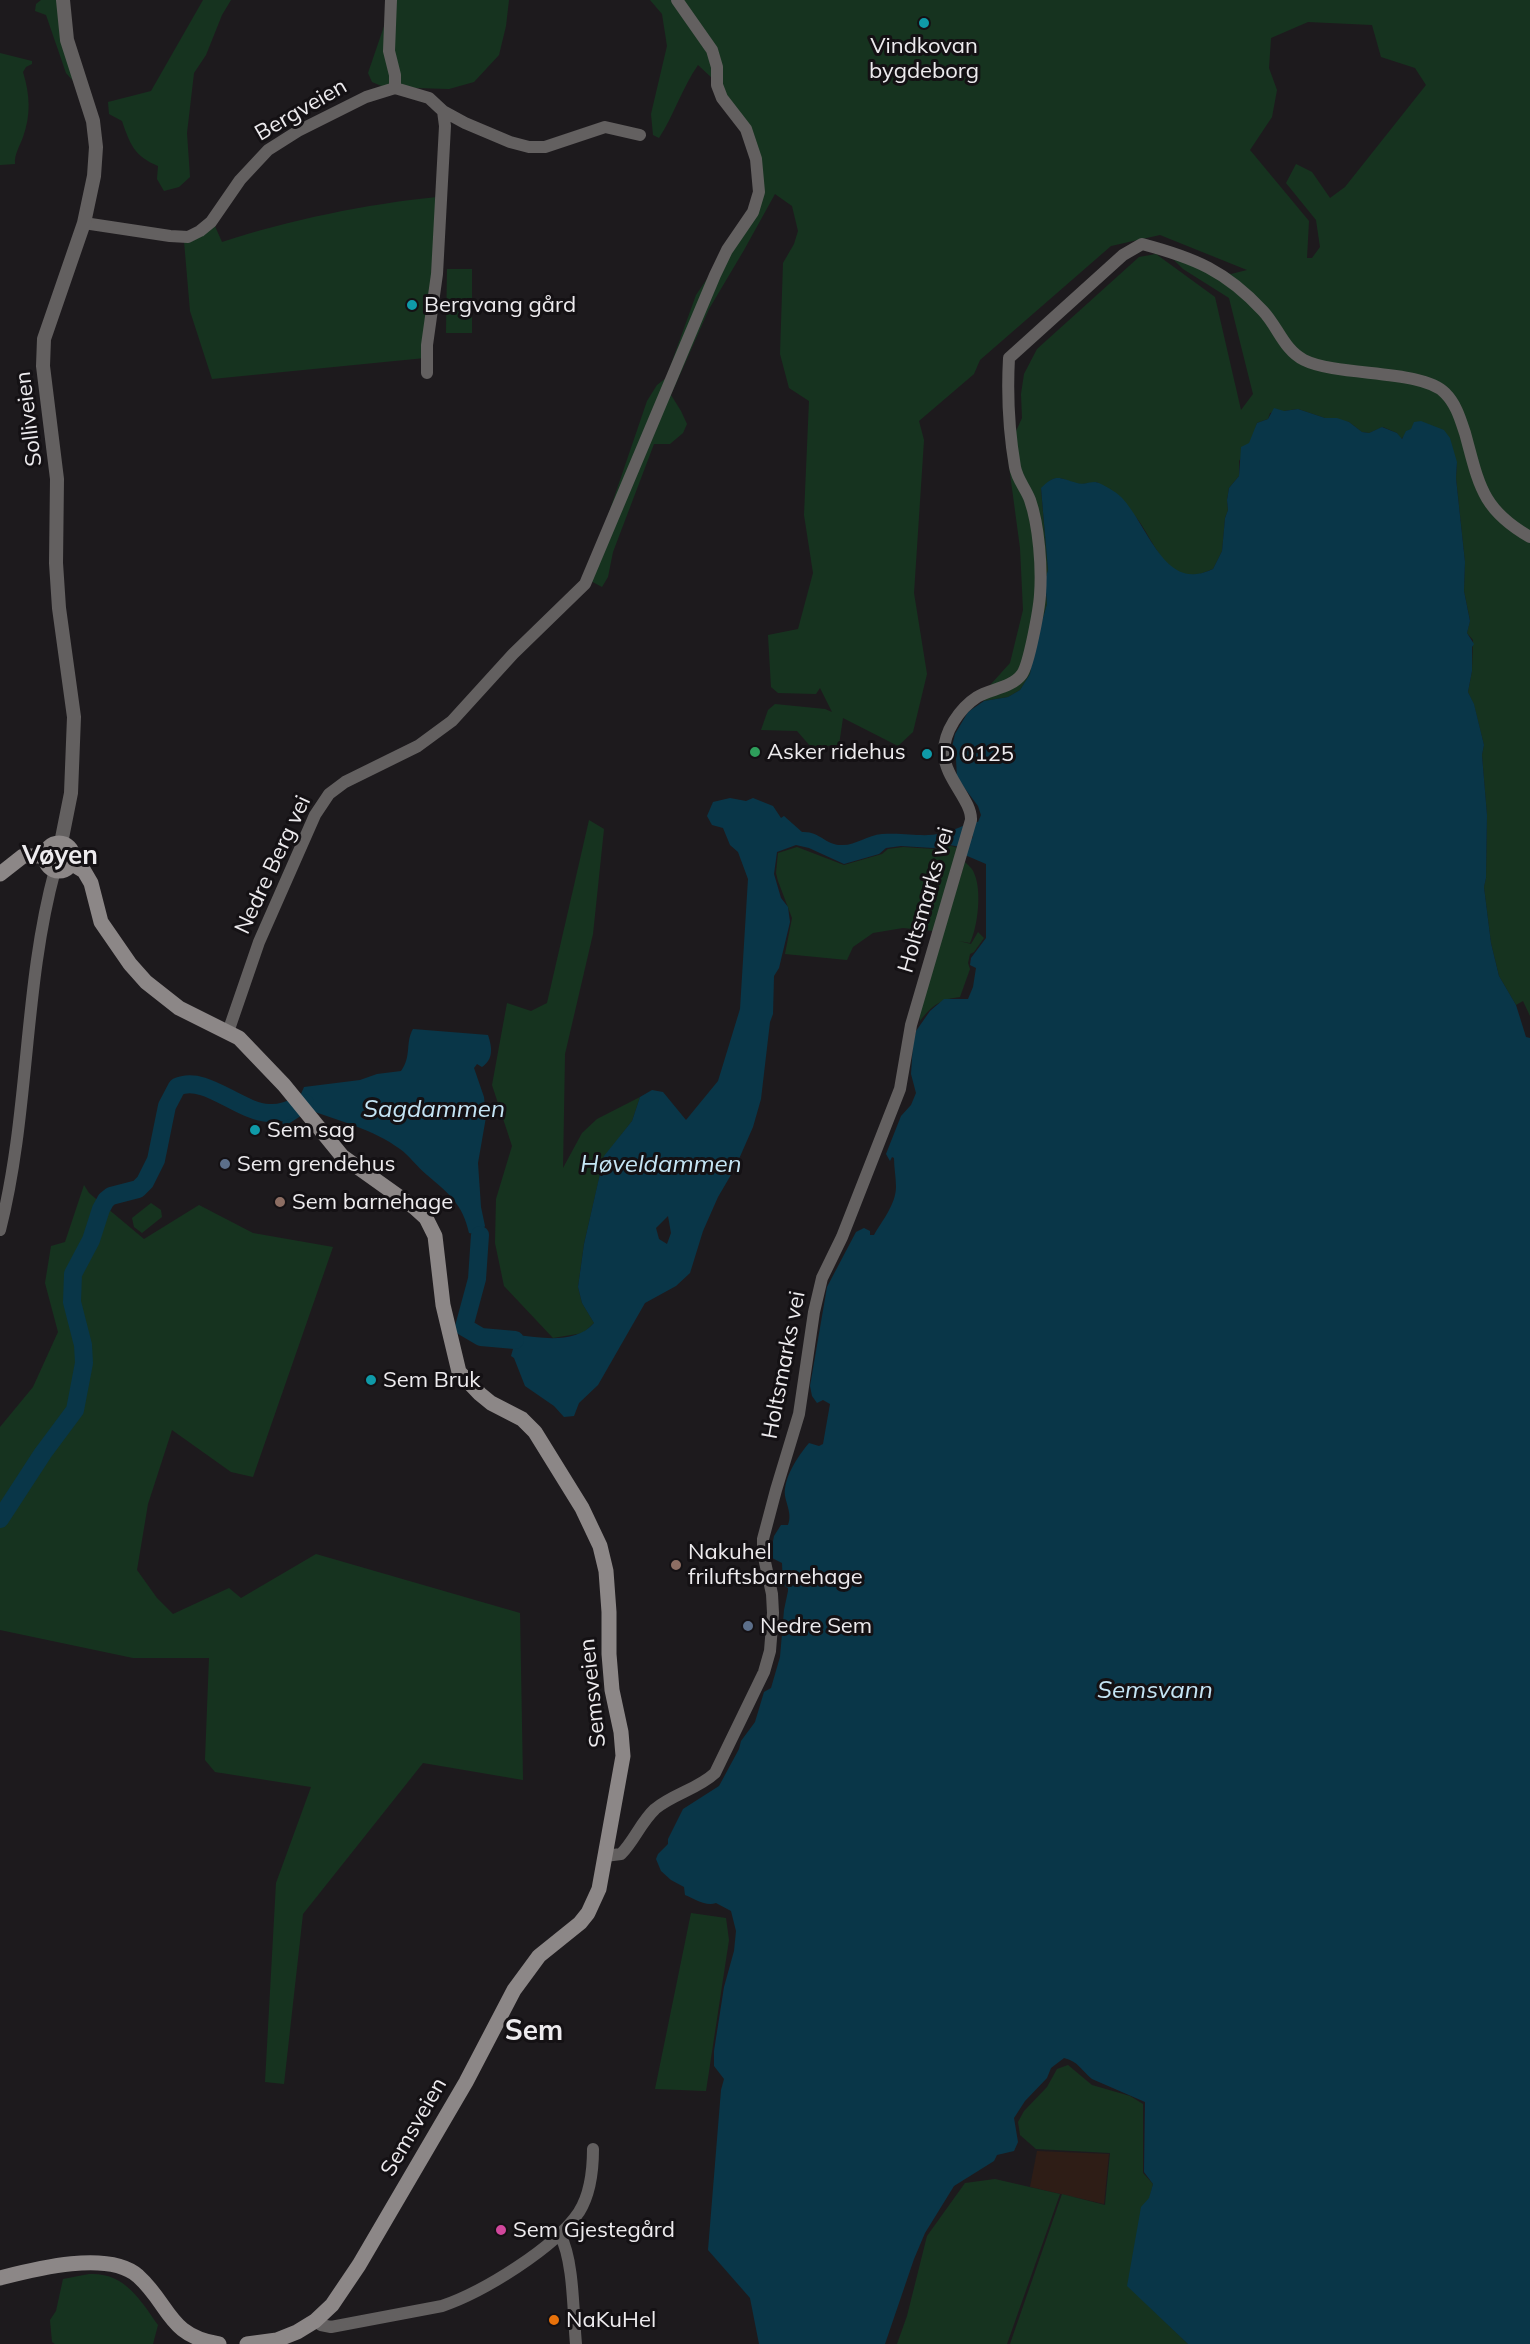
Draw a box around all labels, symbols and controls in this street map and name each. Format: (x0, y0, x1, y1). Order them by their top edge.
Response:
marker: Vindkovan bygdeborg (917, 16, 931, 30)
place label: Vindkovan bygdeborg (869, 33, 979, 84)
street label: Bergveien (250, 73, 352, 147)
place label: Bergvang gård (424, 292, 576, 318)
marker: Bergvang gård (405, 298, 419, 312)
street label: Solliveien (10, 370, 48, 468)
place label: Asker ridehus (767, 739, 906, 765)
place label: D 0125 (939, 741, 1014, 767)
marker: Asker ridehus (748, 745, 762, 759)
marker: D 0125 (920, 747, 934, 761)
street label: Nedre Berg vei (229, 792, 317, 938)
street label: Holtsmarks vei (893, 824, 959, 976)
district label: Vøyen (22, 840, 98, 872)
water label: Sagdammen (363, 1096, 505, 1124)
place label: Sem sag (267, 1117, 355, 1143)
marker: Sem sag (248, 1123, 262, 1137)
place label: Sem grendehus (237, 1151, 395, 1177)
water label: Høveldammen (580, 1151, 742, 1179)
marker: Sem grendehus (218, 1157, 232, 1171)
place label: Sem barnehage (292, 1189, 453, 1215)
marker: Sem barnehage (273, 1195, 287, 1209)
street label: Holtsmarks vei (757, 1289, 811, 1441)
place label: Sem Bruk (383, 1367, 481, 1393)
marker: Sem Bruk (364, 1373, 378, 1387)
place label: Nakuhel friluftsbarnehage (688, 1539, 863, 1591)
marker: Nakuhel friluftsbarnehage (669, 1558, 683, 1572)
place label: Nedre Sem (760, 1613, 872, 1639)
marker: Nedre Sem (741, 1619, 755, 1633)
street label: Semsveien (574, 1637, 612, 1749)
water label: Semsvann (1097, 1677, 1213, 1705)
district label: Sem (505, 2015, 563, 2049)
street label: Semsveien (375, 2073, 453, 2181)
place label: Sem Gjestegård (513, 2217, 675, 2243)
marker: Sem Gjestegård (494, 2223, 508, 2237)
place label: NaKuHel (566, 2307, 656, 2333)
marker: NaKuHel (547, 2313, 561, 2327)

